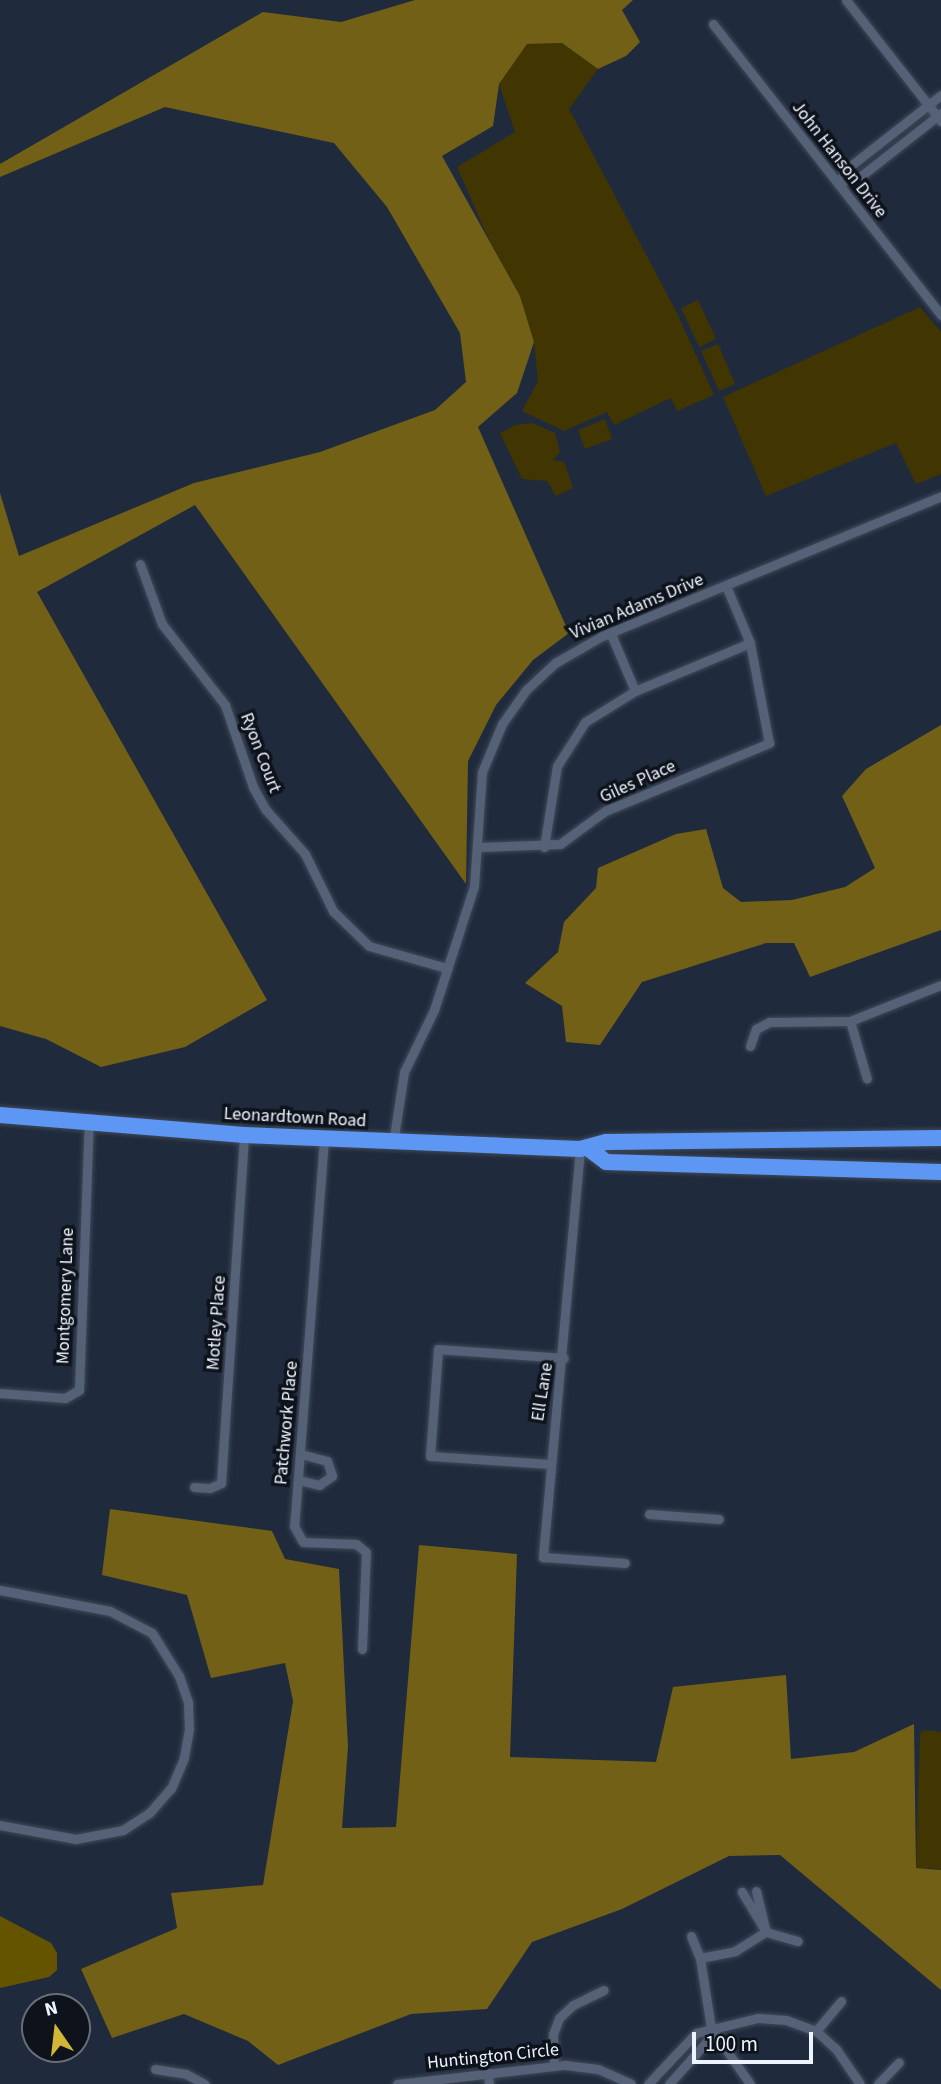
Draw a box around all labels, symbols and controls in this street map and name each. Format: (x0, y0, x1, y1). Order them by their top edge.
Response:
street label: John Hanson Drive (787, 97, 891, 223)
street label: Vivian Adams Drive (567, 569, 707, 645)
street label: Ryon Court (235, 710, 285, 796)
street label: Giles Place (597, 756, 679, 808)
street label: Leonardtown Road (223, 1103, 367, 1133)
street label: Montgomery Lane (53, 1228, 79, 1364)
street label: Motley Place (203, 1275, 231, 1371)
street label: Patchwork Place (271, 1360, 303, 1486)
street label: Ell Lane (528, 1361, 558, 1423)
north arrow (21, 1993, 91, 2063)
text: N (42, 1994, 61, 2024)
scale bar (696, 2018, 817, 2062)
text: 100 m (705, 2029, 758, 2059)
street label: Huntington Circle (426, 2039, 560, 2075)

